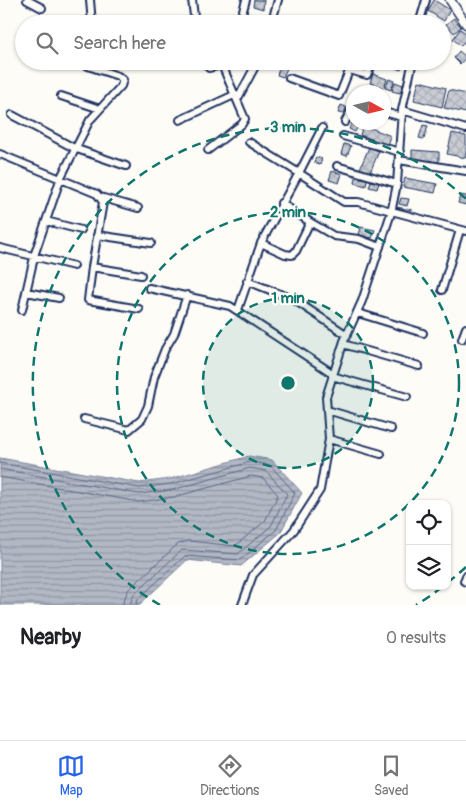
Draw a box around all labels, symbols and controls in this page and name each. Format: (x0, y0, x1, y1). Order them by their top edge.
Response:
search box (15, 15, 451, 70)
icon: search (33, 29, 61, 57)
text: Search here (73, 31, 166, 55)
north arrow (346, 85, 391, 130)
text: 3 min (270, 118, 306, 137)
text: 2 min (270, 203, 306, 222)
text: 1 min (271, 289, 305, 308)
centre of rings (279, 374, 297, 392)
map controls (406, 500, 451, 590)
button: locate (406, 500, 451, 545)
button: layers (406, 545, 451, 590)
text: Nearby (20, 624, 81, 651)
text: 0 results (386, 628, 446, 648)
tab: Map (57, 752, 85, 799)
tab: Directions (200, 752, 259, 799)
tab: Saved (374, 752, 409, 799)

